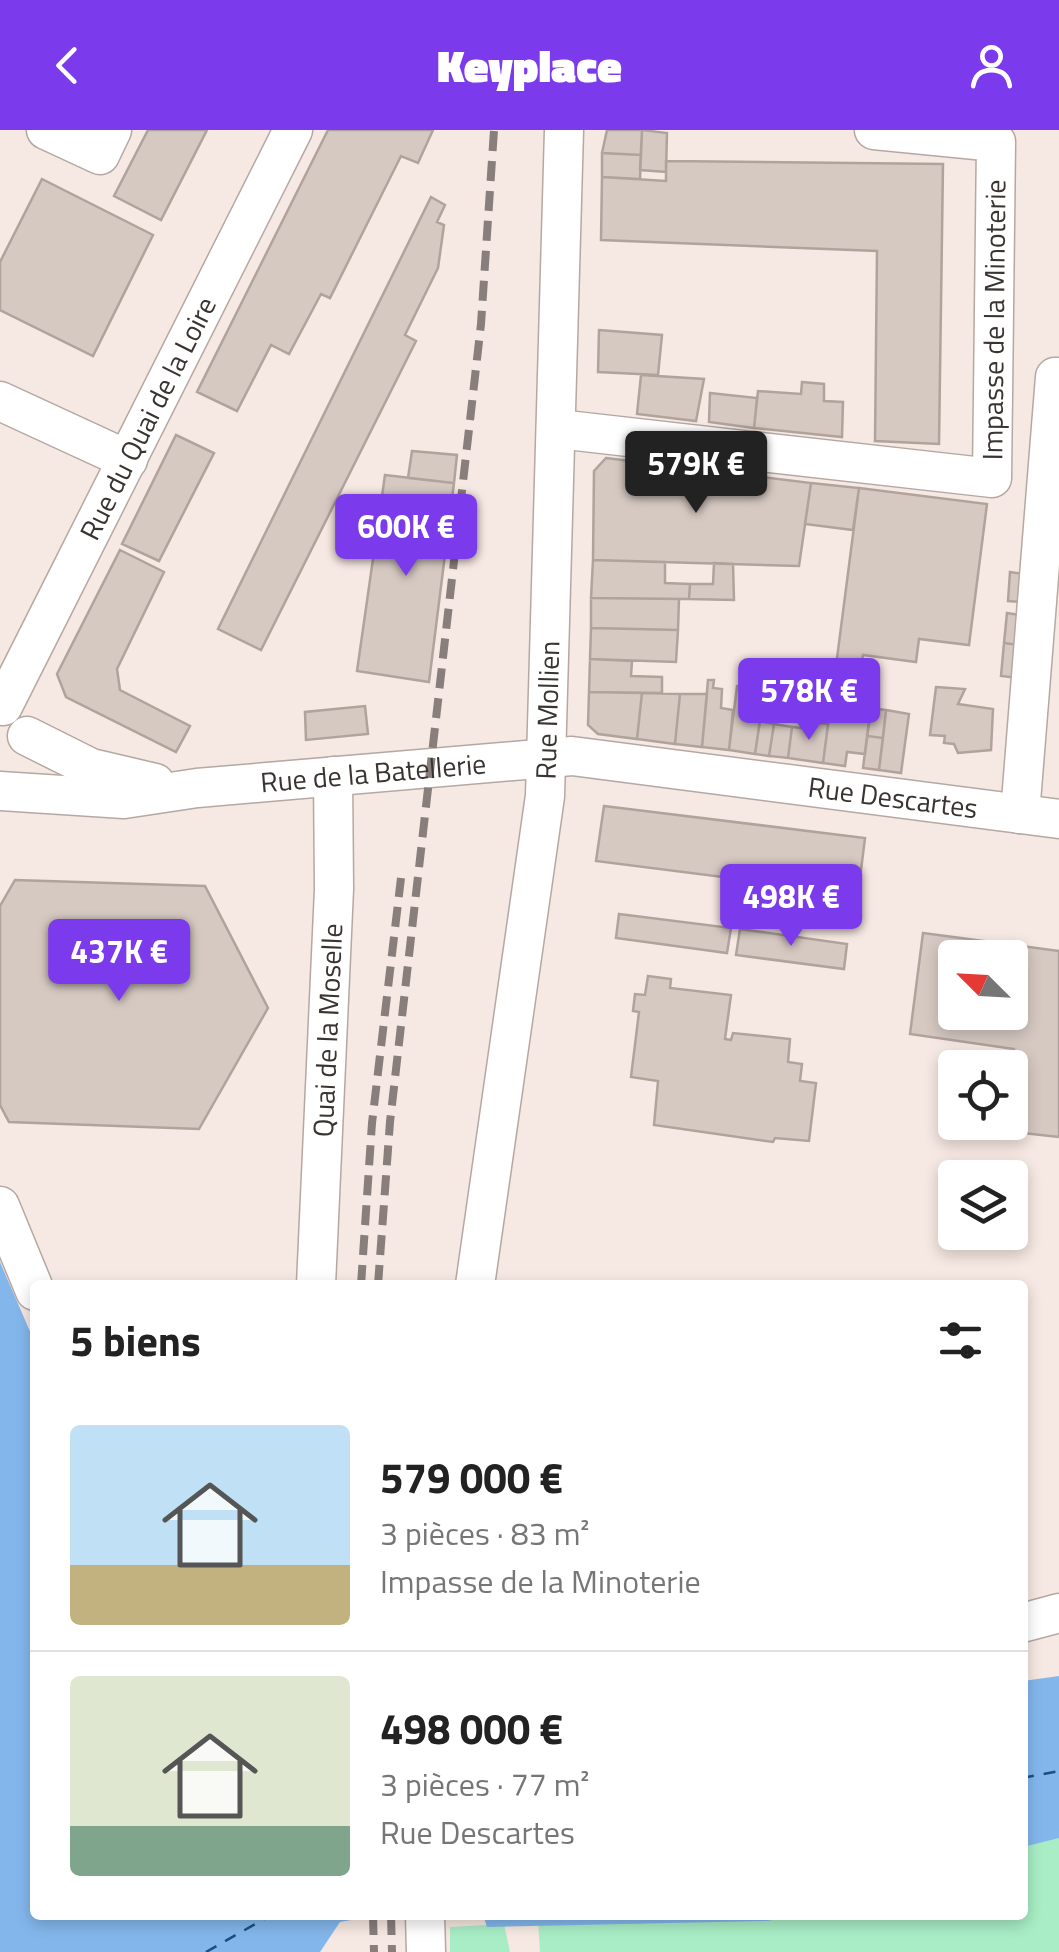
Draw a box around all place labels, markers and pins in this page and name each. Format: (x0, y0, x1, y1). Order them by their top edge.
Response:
pin: 579K € (615, 431, 777, 516)
pin: 600K € (325, 494, 487, 579)
pin: 578K € (728, 658, 890, 743)
pin: 498K € (710, 864, 872, 949)
pin: 437K € (38, 919, 200, 1004)

